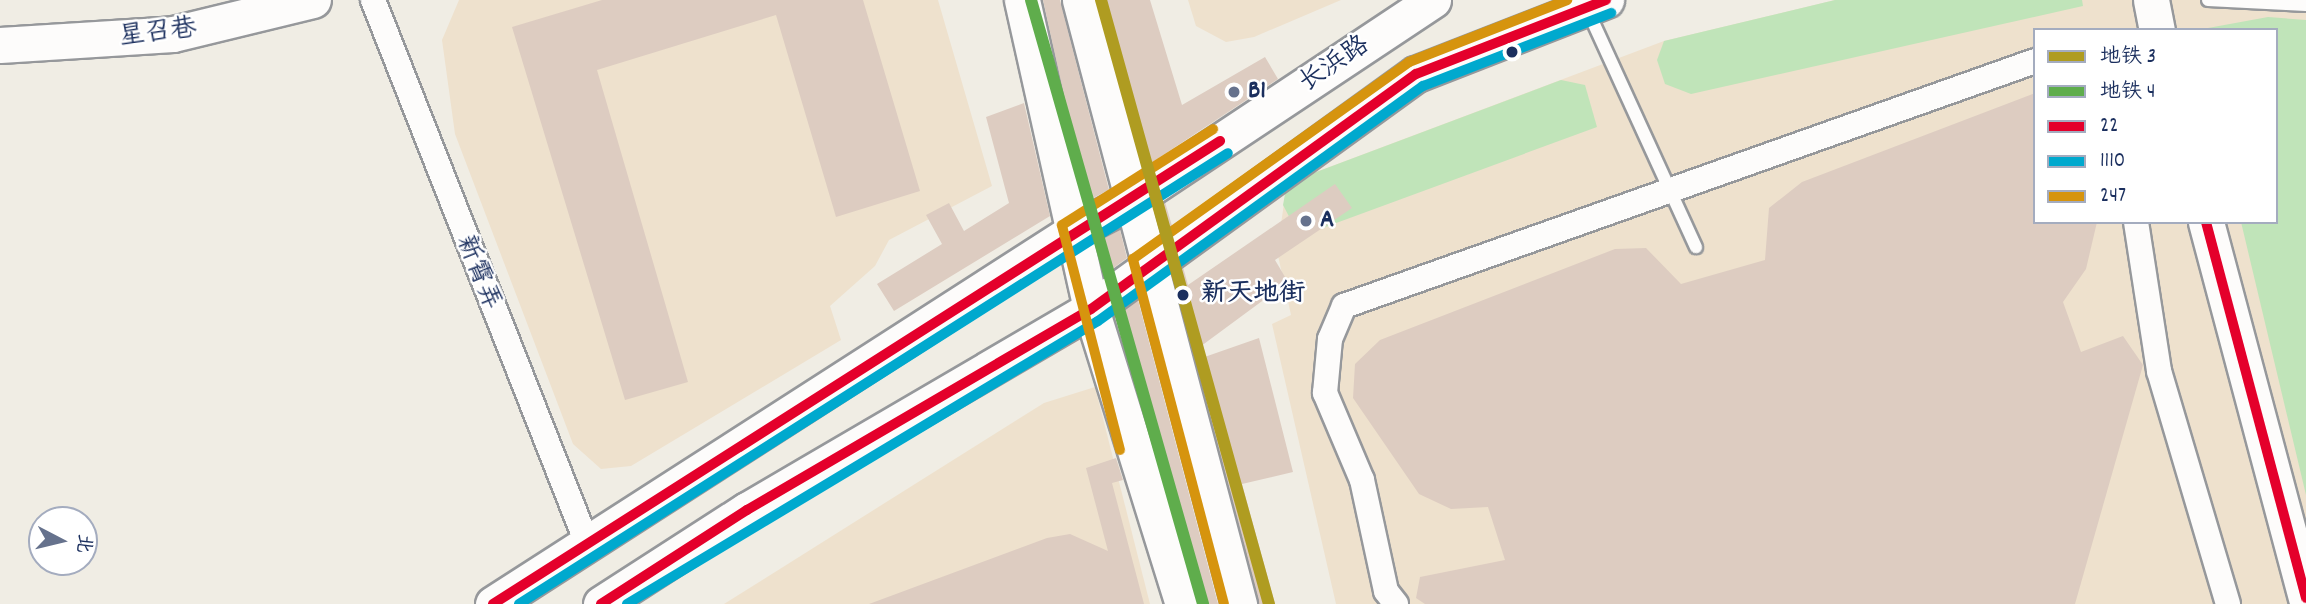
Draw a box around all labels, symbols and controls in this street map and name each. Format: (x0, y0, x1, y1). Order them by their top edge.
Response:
street label: 星召巷 (117, 14, 199, 54)
legend (2033, 28, 2278, 224)
street label: 长浜路 (1294, 30, 1376, 100)
text: 地铁 3 (2100, 43, 2156, 73)
unlabelled marker (1505, 45, 1519, 59)
place label: B1 (1248, 76, 1266, 108)
text: 地铁 4 (2100, 78, 2156, 108)
marker: B1 (1226, 84, 1242, 100)
text: 22 (2100, 112, 2118, 142)
text: 1110 (2100, 147, 2125, 177)
text: 247 (2100, 182, 2126, 212)
place label: A (1320, 205, 1334, 237)
marker: A (1298, 213, 1314, 229)
street label: 新霄弄 (448, 231, 506, 315)
place label: 新天地街 (1201, 279, 1305, 311)
marker: 新天地街 (1171, 283, 1195, 307)
north arrow (28, 506, 98, 576)
text: 北 (68, 532, 97, 554)

